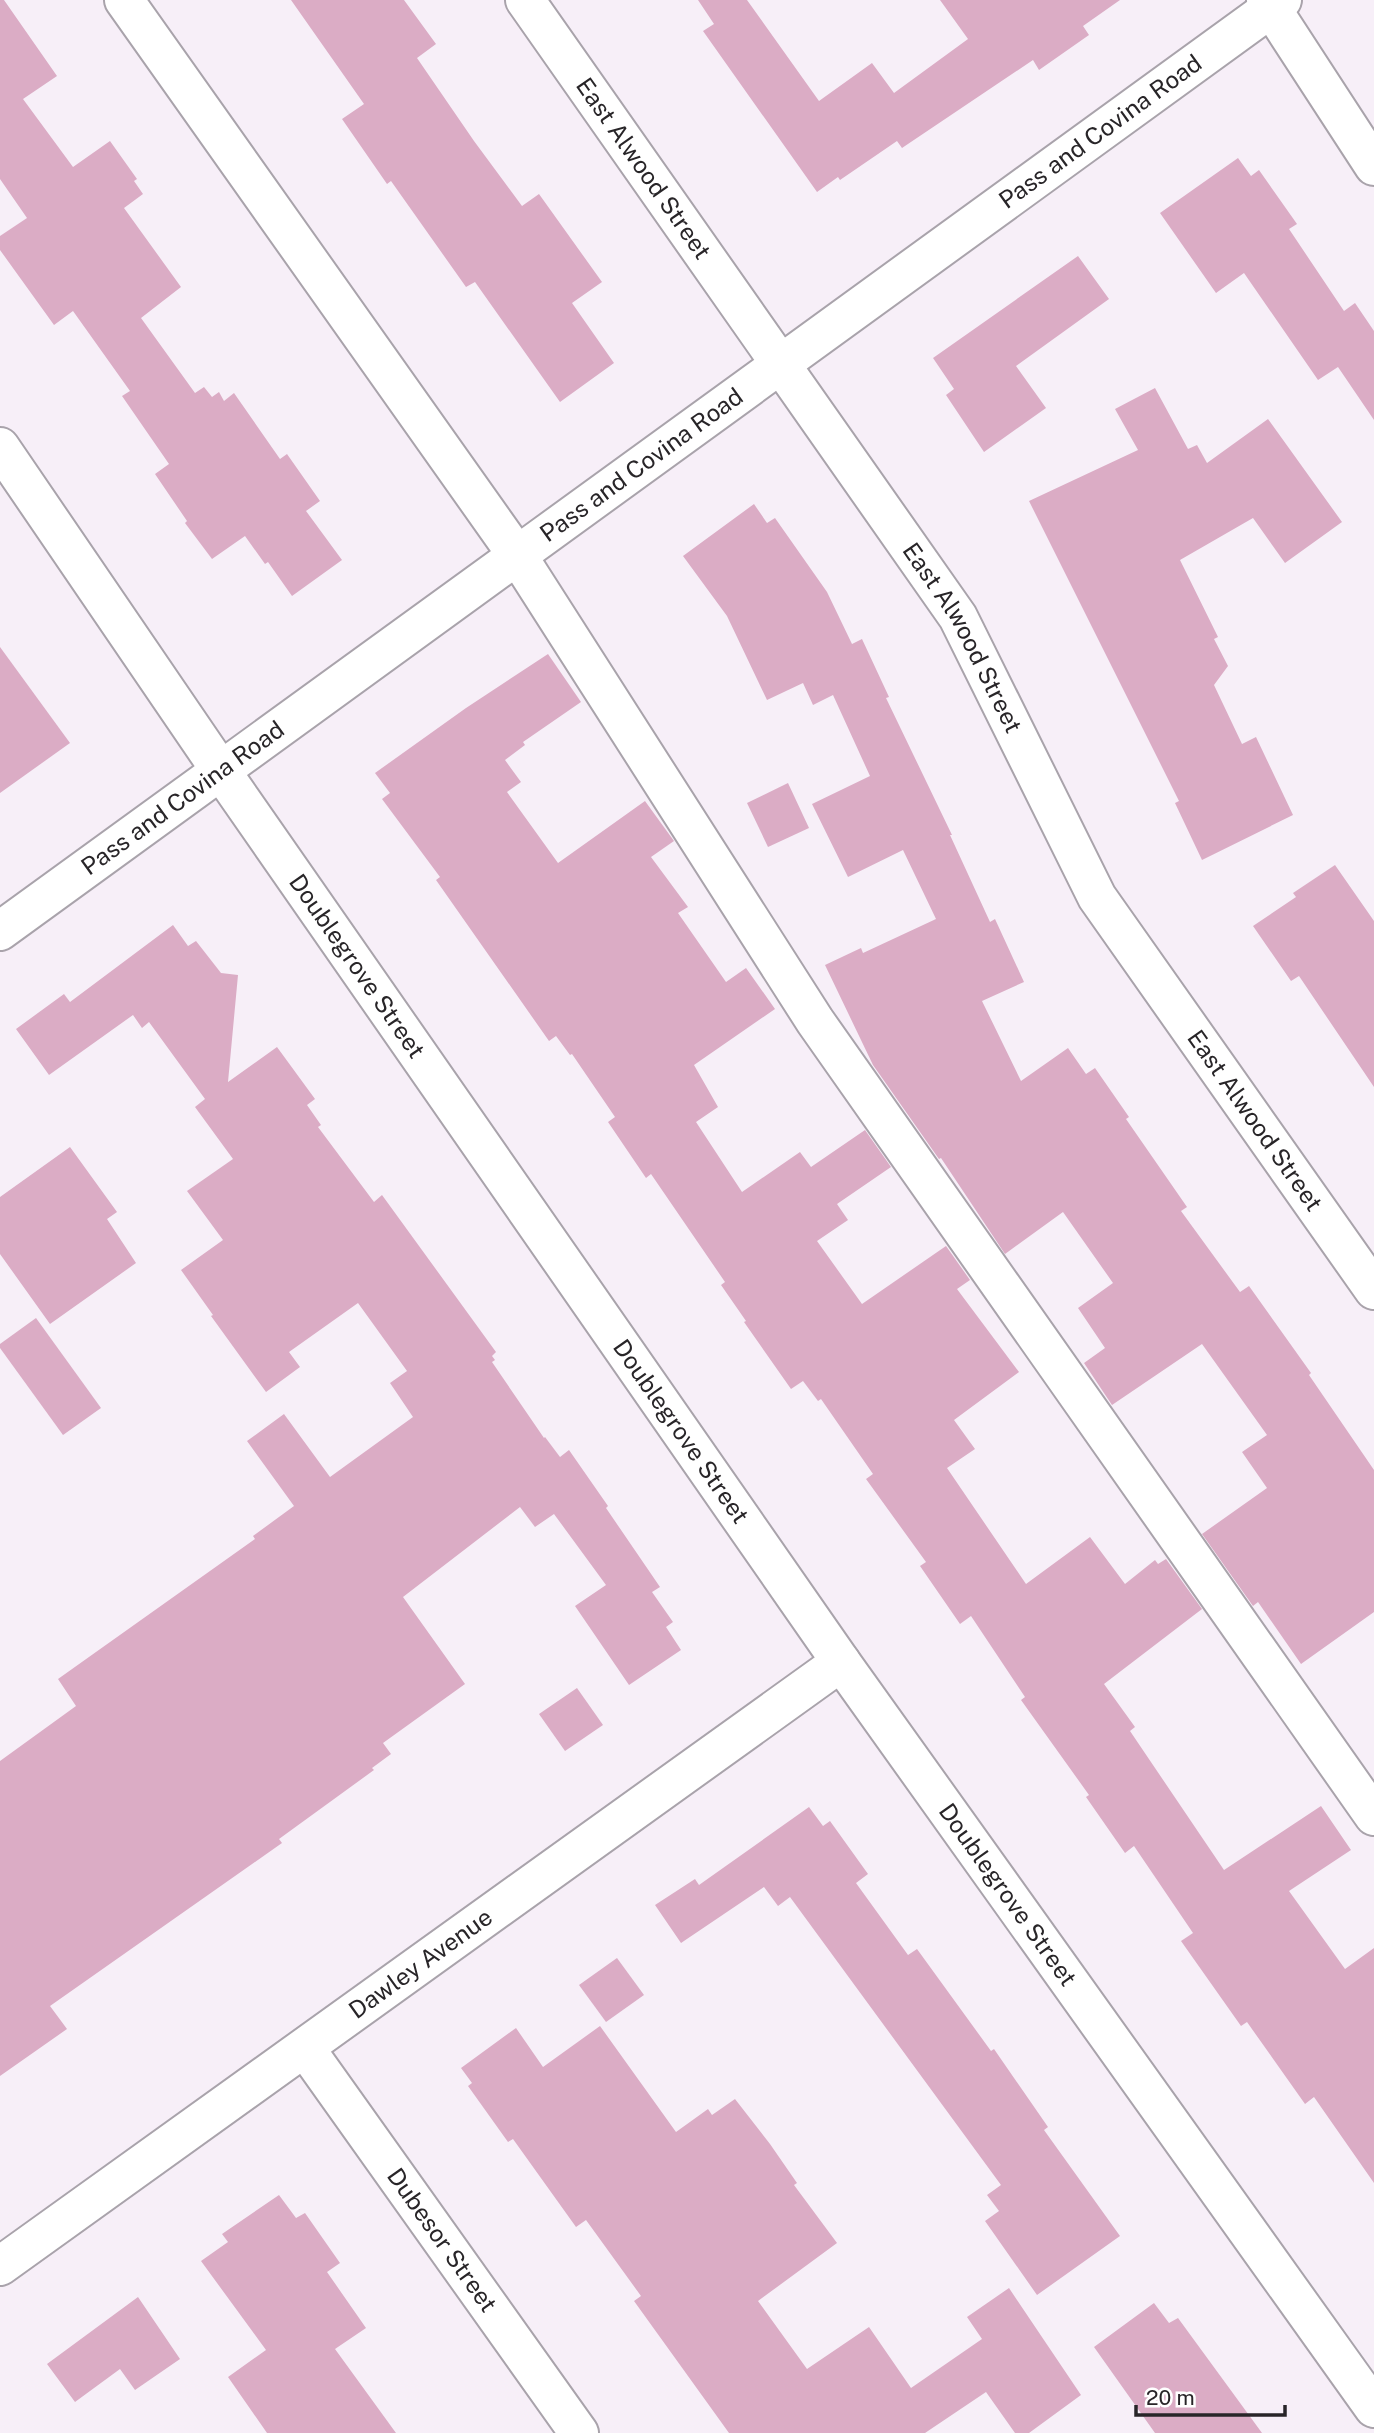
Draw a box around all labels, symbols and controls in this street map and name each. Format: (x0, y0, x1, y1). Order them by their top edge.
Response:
street label: Pass and Covina Road (993, 48, 1207, 214)
street label: East Alwood Street (571, 72, 717, 264)
street label: Pass and Covina Road (534, 381, 748, 547)
street label: East Alwood Street (897, 537, 1028, 737)
street label: Pass and Covina Road (76, 715, 289, 880)
street label: Doublegrove Street (284, 868, 431, 1063)
street label: East Alwood Street (1182, 1024, 1329, 1216)
street label: Doublegrove Street (608, 1334, 755, 1528)
street label: Doublegrove Street (934, 1798, 1083, 1991)
street label: Dawley Avenue (343, 1902, 497, 2024)
street label: Dubesor Street (382, 2162, 503, 2317)
scale bar (1136, 2374, 1285, 2418)
text: 20 m (1146, 2385, 1195, 2410)

